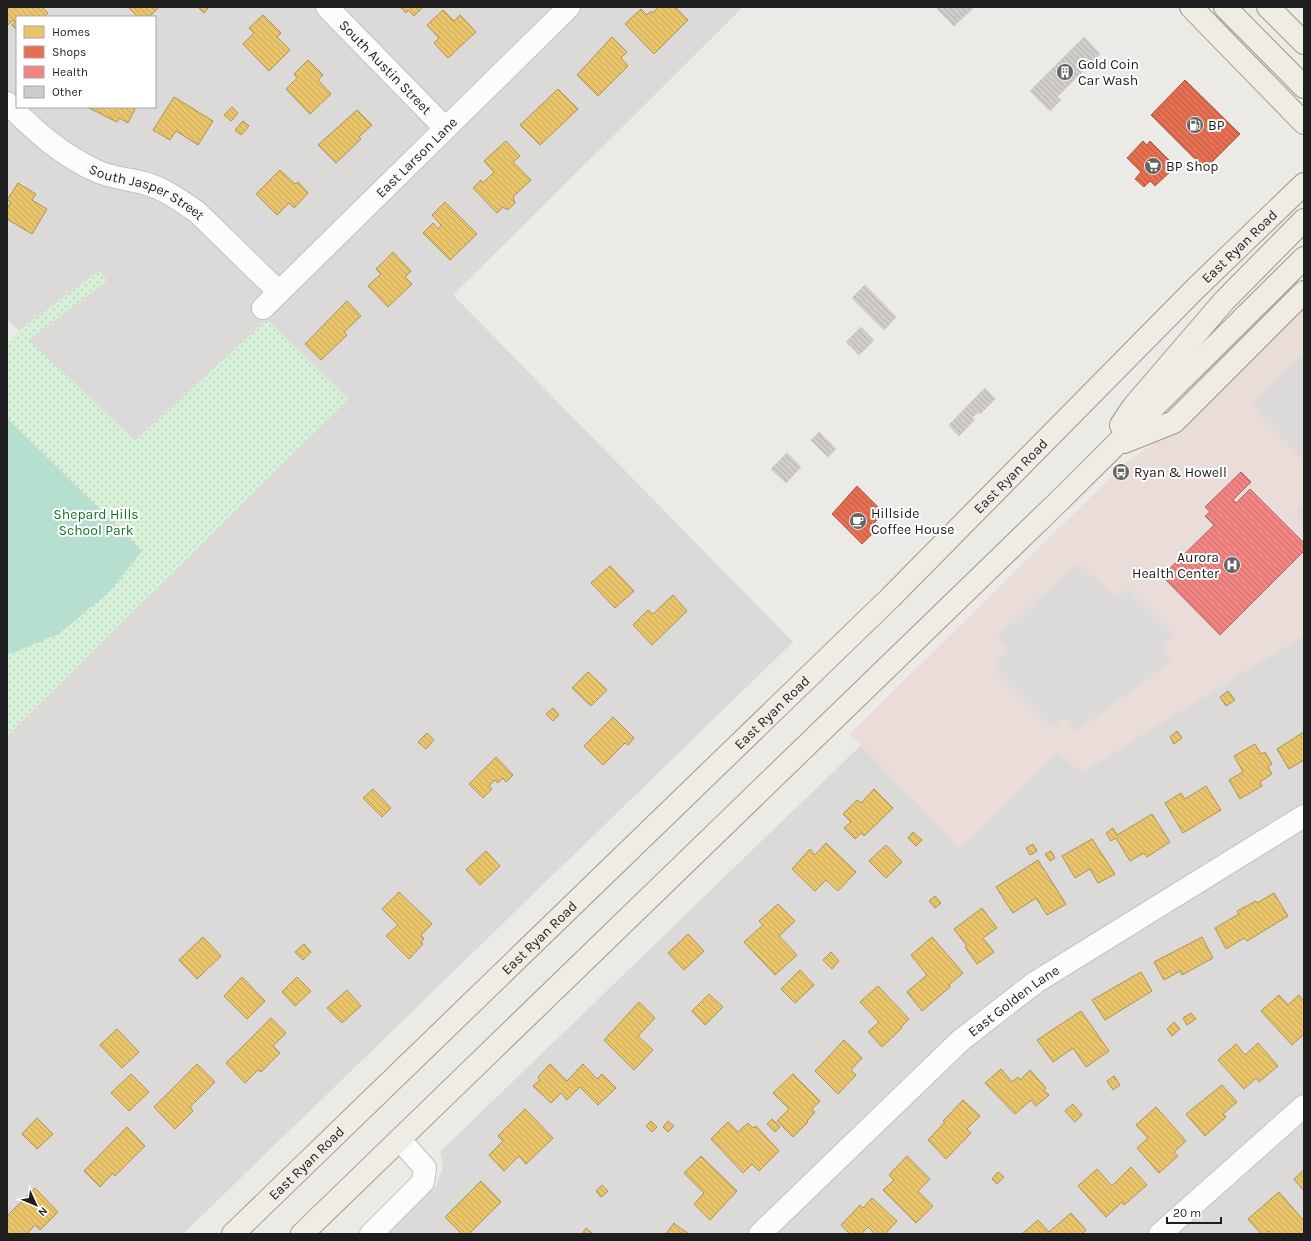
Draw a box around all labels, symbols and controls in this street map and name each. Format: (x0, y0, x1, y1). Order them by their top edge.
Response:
legend (16, 16, 156, 108)
street label: South Austin Street (336, 16, 435, 118)
text: Homes (52, 25, 90, 39)
text: Shops (52, 45, 86, 59)
place label: Gold Coin Car Wash (1078, 56, 1139, 89)
building icon: Gold Coin Car Wash (1055, 62, 1075, 82)
text: Health (52, 65, 88, 79)
text: Other (52, 85, 83, 99)
street label: East Larson Lane (372, 113, 461, 201)
fuel station icon: BP (1185, 115, 1205, 135)
place label: BP (1208, 117, 1225, 134)
supermarket icon: BP Shop (1143, 156, 1163, 176)
place label: BP Shop (1166, 158, 1219, 175)
street label: South Jasper Street (86, 160, 208, 223)
street label: East Ryan Road (1198, 206, 1281, 287)
street label: East Ryan Road (970, 435, 1051, 517)
bus stop icon: Ryan & Howell (1111, 462, 1131, 482)
place label: Ryan & Howell (1134, 464, 1227, 481)
place label: Hillside Coffee House (871, 505, 955, 538)
park label: Shepard Hills School Park (53, 506, 139, 539)
cafe icon: Hillside Coffee House (848, 511, 868, 531)
place label: Aurora Health Center (1132, 549, 1220, 582)
hospital icon: Aurora Health Center (1222, 555, 1242, 575)
street label: East Ryan Road (731, 672, 813, 753)
street label: East Ryan Road (498, 897, 580, 978)
street label: East Golden Lane (964, 961, 1062, 1040)
street label: East Ryan Road (265, 1123, 348, 1203)
north arrow (16, 1185, 56, 1225)
scale bar (1167, 1199, 1221, 1225)
text: N (35, 1204, 50, 1219)
text: 20 m (1173, 1206, 1201, 1220)

